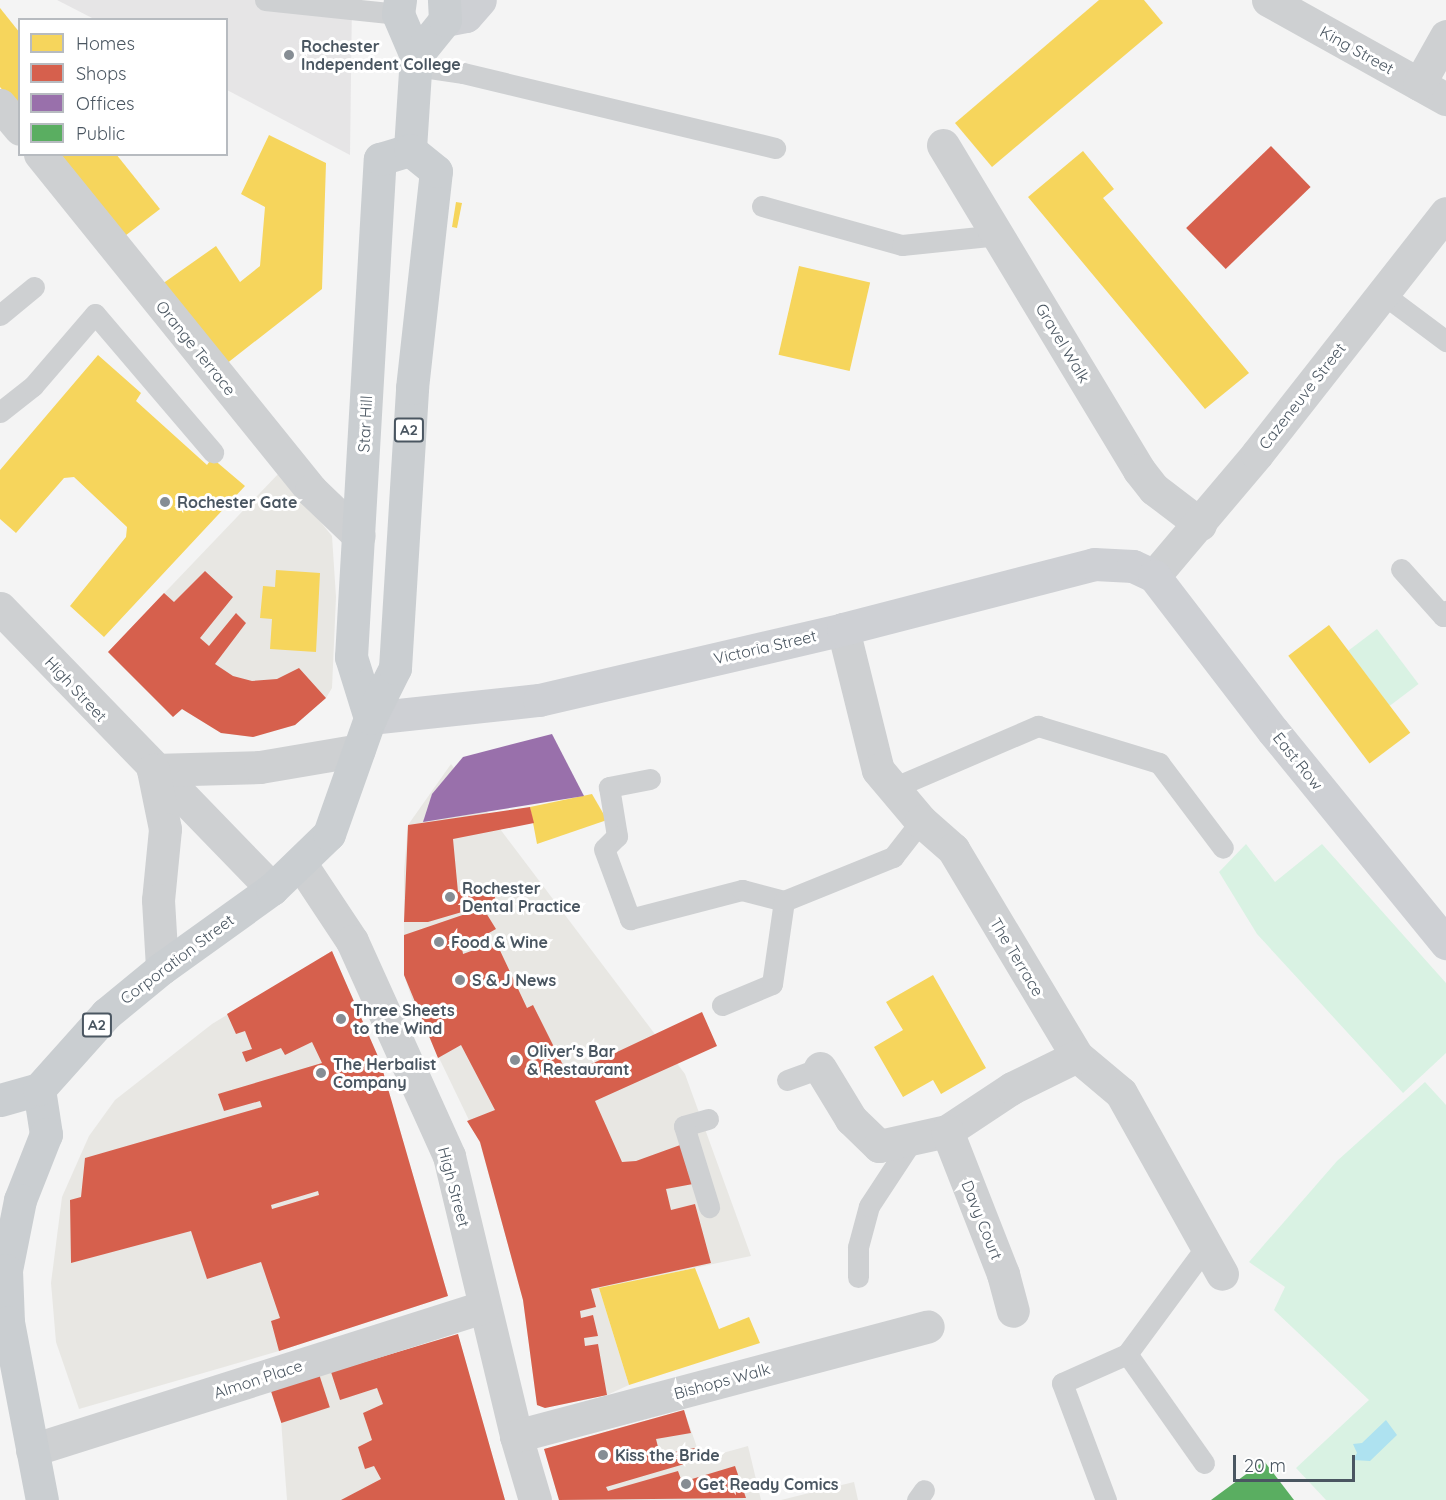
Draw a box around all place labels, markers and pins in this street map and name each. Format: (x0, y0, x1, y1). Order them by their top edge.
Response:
place label: Rochester Independent College (301, 36, 461, 74)
marker: Rochester Independent College (282, 48, 296, 62)
place label: Rochester Gate (177, 492, 297, 512)
marker: Rochester Gate (158, 495, 172, 509)
place label: Rochester Dental Practice (462, 878, 581, 916)
marker: Rochester Dental Practice (443, 890, 457, 904)
place label: Food & Wine (451, 932, 548, 952)
marker: Food & Wine (432, 935, 446, 949)
place label: S & J News (472, 970, 556, 990)
marker: S & J News (453, 973, 467, 987)
place label: Three Sheets to the Wind (353, 1000, 455, 1038)
marker: Three Sheets to the Wind (334, 1012, 348, 1026)
place label: Oliver's Bar & Restaurant (527, 1041, 630, 1079)
marker: Oliver's Bar & Restaurant (508, 1053, 522, 1067)
place label: The Herbalist Company (333, 1054, 437, 1092)
marker: The Herbalist Company (314, 1066, 328, 1080)
place label: Kiss the Bride (615, 1445, 720, 1465)
marker: Kiss the Bride (596, 1448, 610, 1462)
place label: Get Ready Comics (698, 1474, 839, 1494)
marker: Get Ready Comics (679, 1477, 693, 1491)

